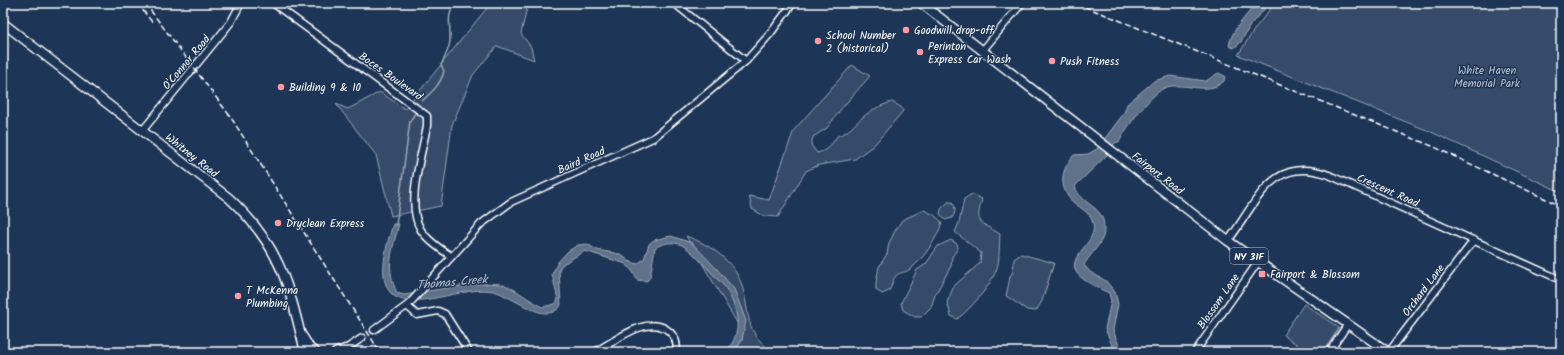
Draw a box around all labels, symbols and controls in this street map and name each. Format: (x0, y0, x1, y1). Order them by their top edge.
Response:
place label: Goodwill drop-off (914, 22, 996, 40)
marker: Goodwill drop-off (901, 25, 911, 35)
place label: School Number 2 (historical) (826, 27, 897, 58)
street label: O'Connor Road (158, 31, 215, 94)
marker: School Number 2 (historical) (813, 36, 823, 46)
place label: Perinton Express Car Wash (928, 38, 1011, 69)
marker: Perinton Express Car Wash (915, 47, 925, 57)
street label: Boces Boulevard (355, 48, 427, 106)
place label: Push Fitness (1060, 53, 1119, 71)
marker: Push Fitness (1047, 56, 1057, 66)
park label: White Haven Memorial Park (1454, 62, 1521, 93)
place label: Building 9 & 10 (289, 79, 362, 97)
marker: Building 9 & 10 (276, 82, 286, 92)
street label: Whitney Road (161, 129, 222, 183)
street label: Baird Road (555, 142, 609, 179)
street label: Fairport Road (1128, 148, 1188, 200)
street label: Crescent Road (1354, 169, 1422, 213)
place label: Dryclean Express (286, 215, 365, 233)
marker: Dryclean Express (273, 218, 283, 228)
road number: NY 31F (1230, 248, 1268, 264)
street label: Orchard Lane (1398, 260, 1450, 321)
place label: Fairport & Blossom (1270, 266, 1360, 284)
marker: Fairport & Blossom (1257, 269, 1267, 279)
water label: Thomas Creek (416, 270, 491, 295)
street label: Blossom Lane (1193, 270, 1245, 333)
place label: T McKenna Plumbing (246, 282, 298, 313)
marker: T McKenna Plumbing (233, 291, 243, 301)

